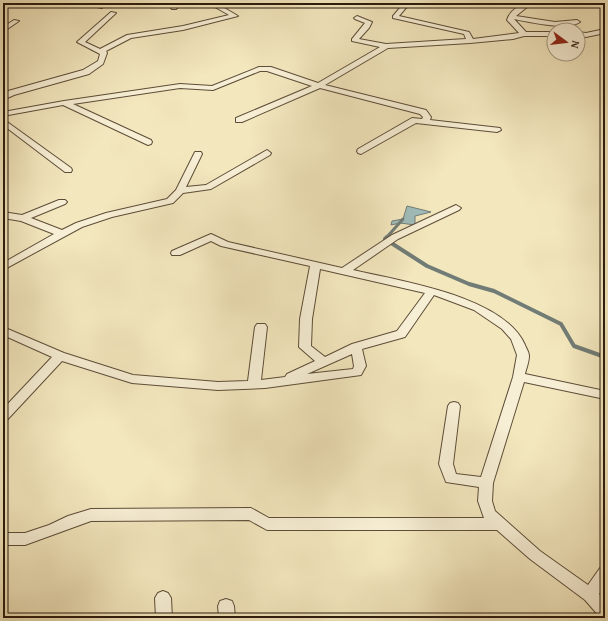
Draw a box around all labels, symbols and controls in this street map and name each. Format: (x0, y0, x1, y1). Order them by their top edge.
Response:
north arrow (546, 22, 586, 62)
text: N (567, 39, 584, 51)

